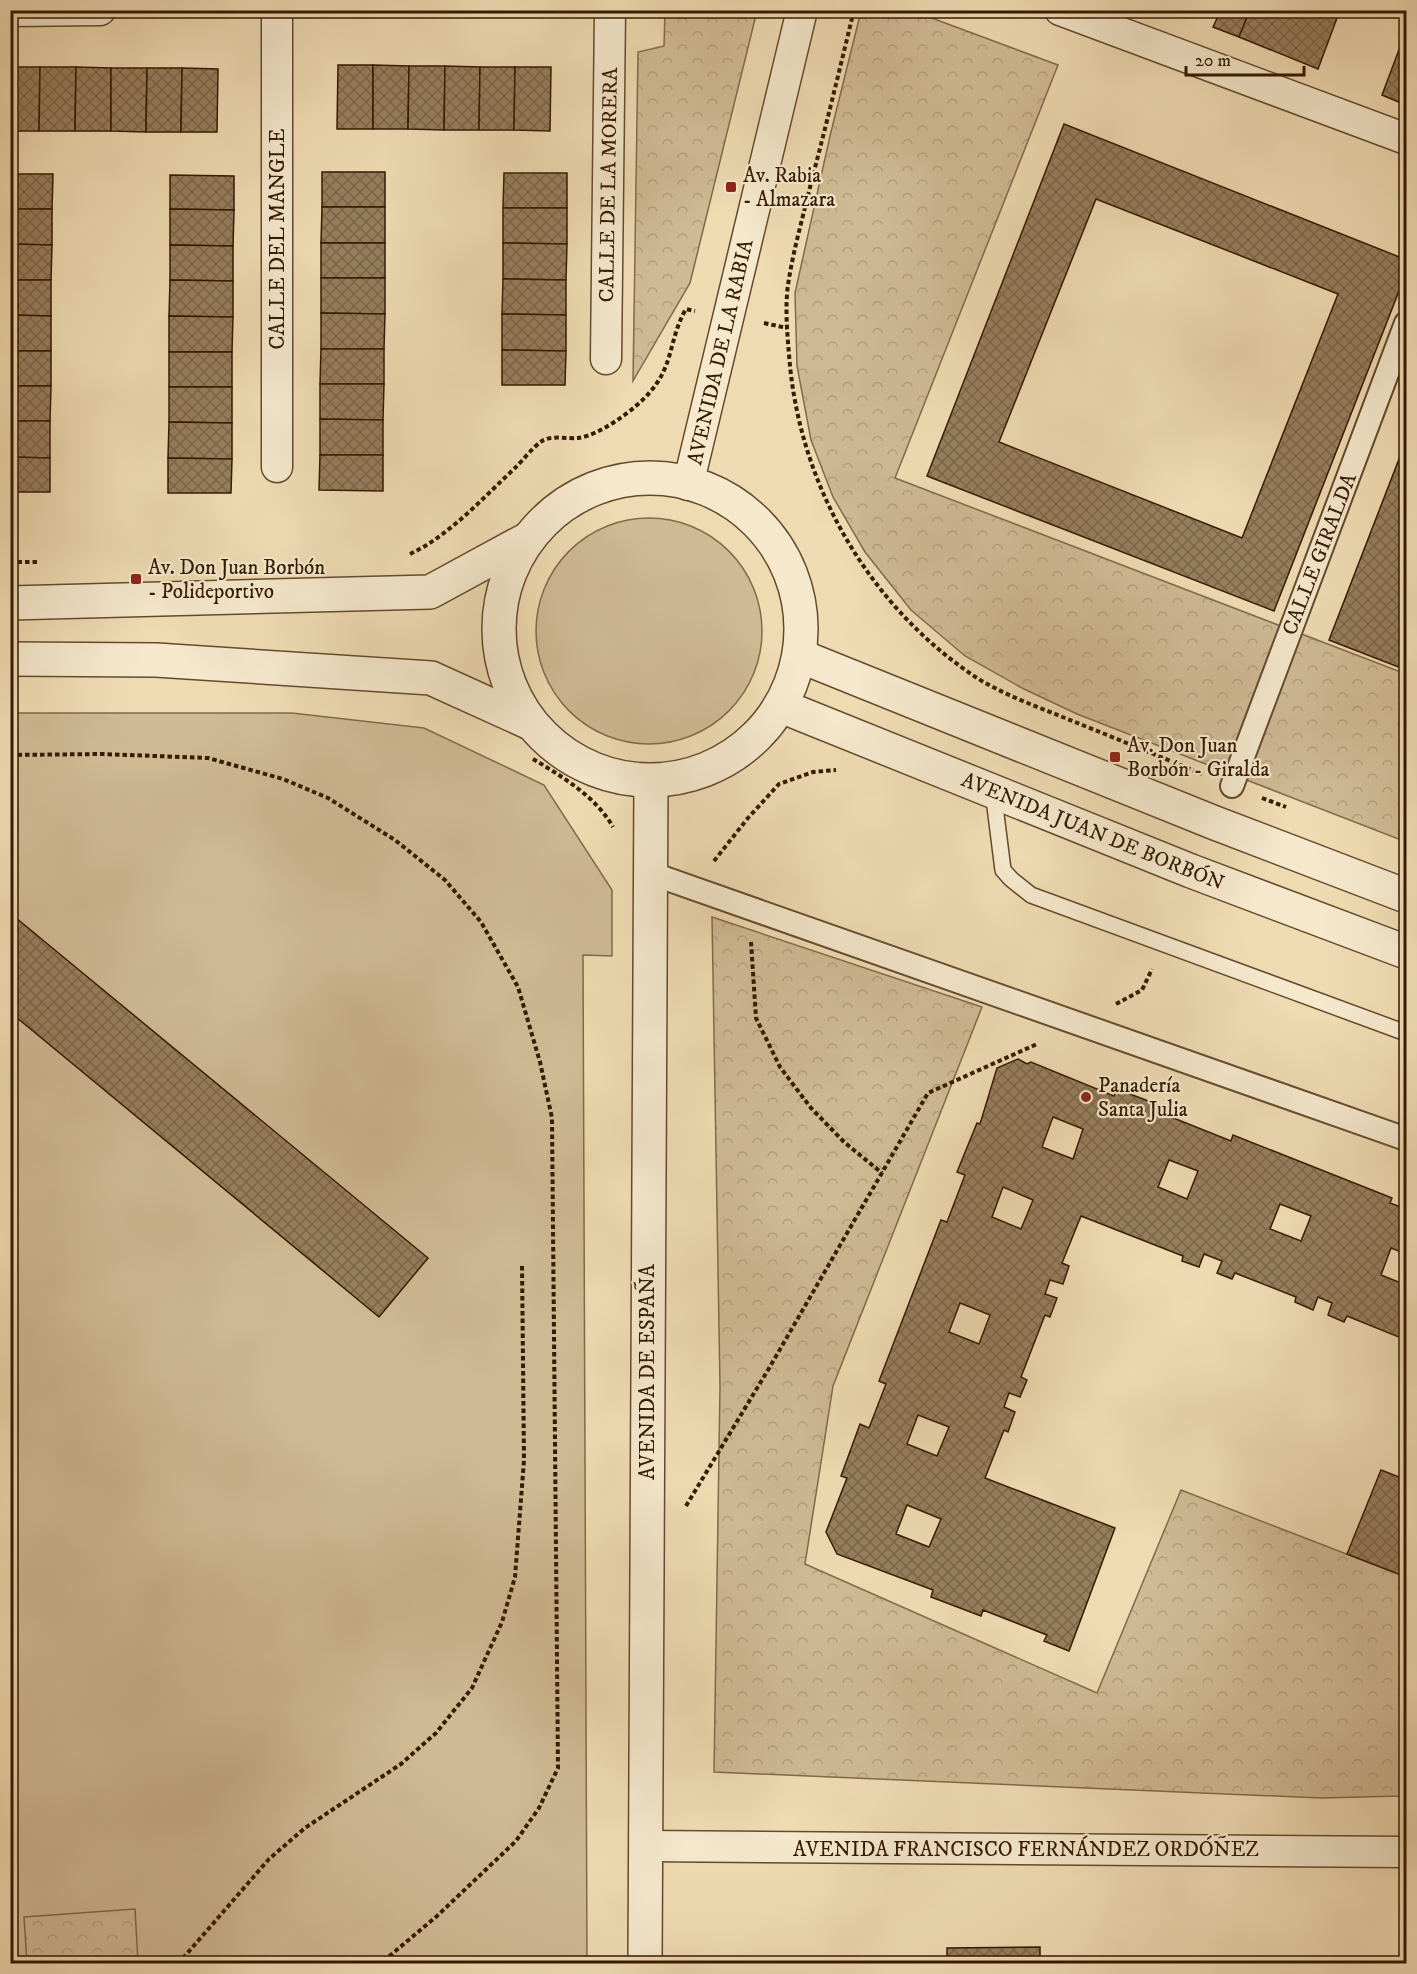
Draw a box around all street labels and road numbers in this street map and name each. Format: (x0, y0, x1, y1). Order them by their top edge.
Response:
street label: CALLE DE LA MORERA (594, 67, 624, 303)
street label: CALLE DEL MANGLE (265, 128, 291, 350)
street label: AVENIDA DE LA RABIA (682, 236, 760, 468)
street label: CALLE GIRALDA (1277, 469, 1363, 639)
street label: AVENIDA JUAN DE BORBÓN (957, 765, 1229, 897)
street label: AVENIDA DE ESPAÑA (633, 1263, 661, 1480)
street label: AVENIDA FRANCISCO FERNÁNDEZ ORDÓÑEZ (793, 1835, 1259, 1863)

